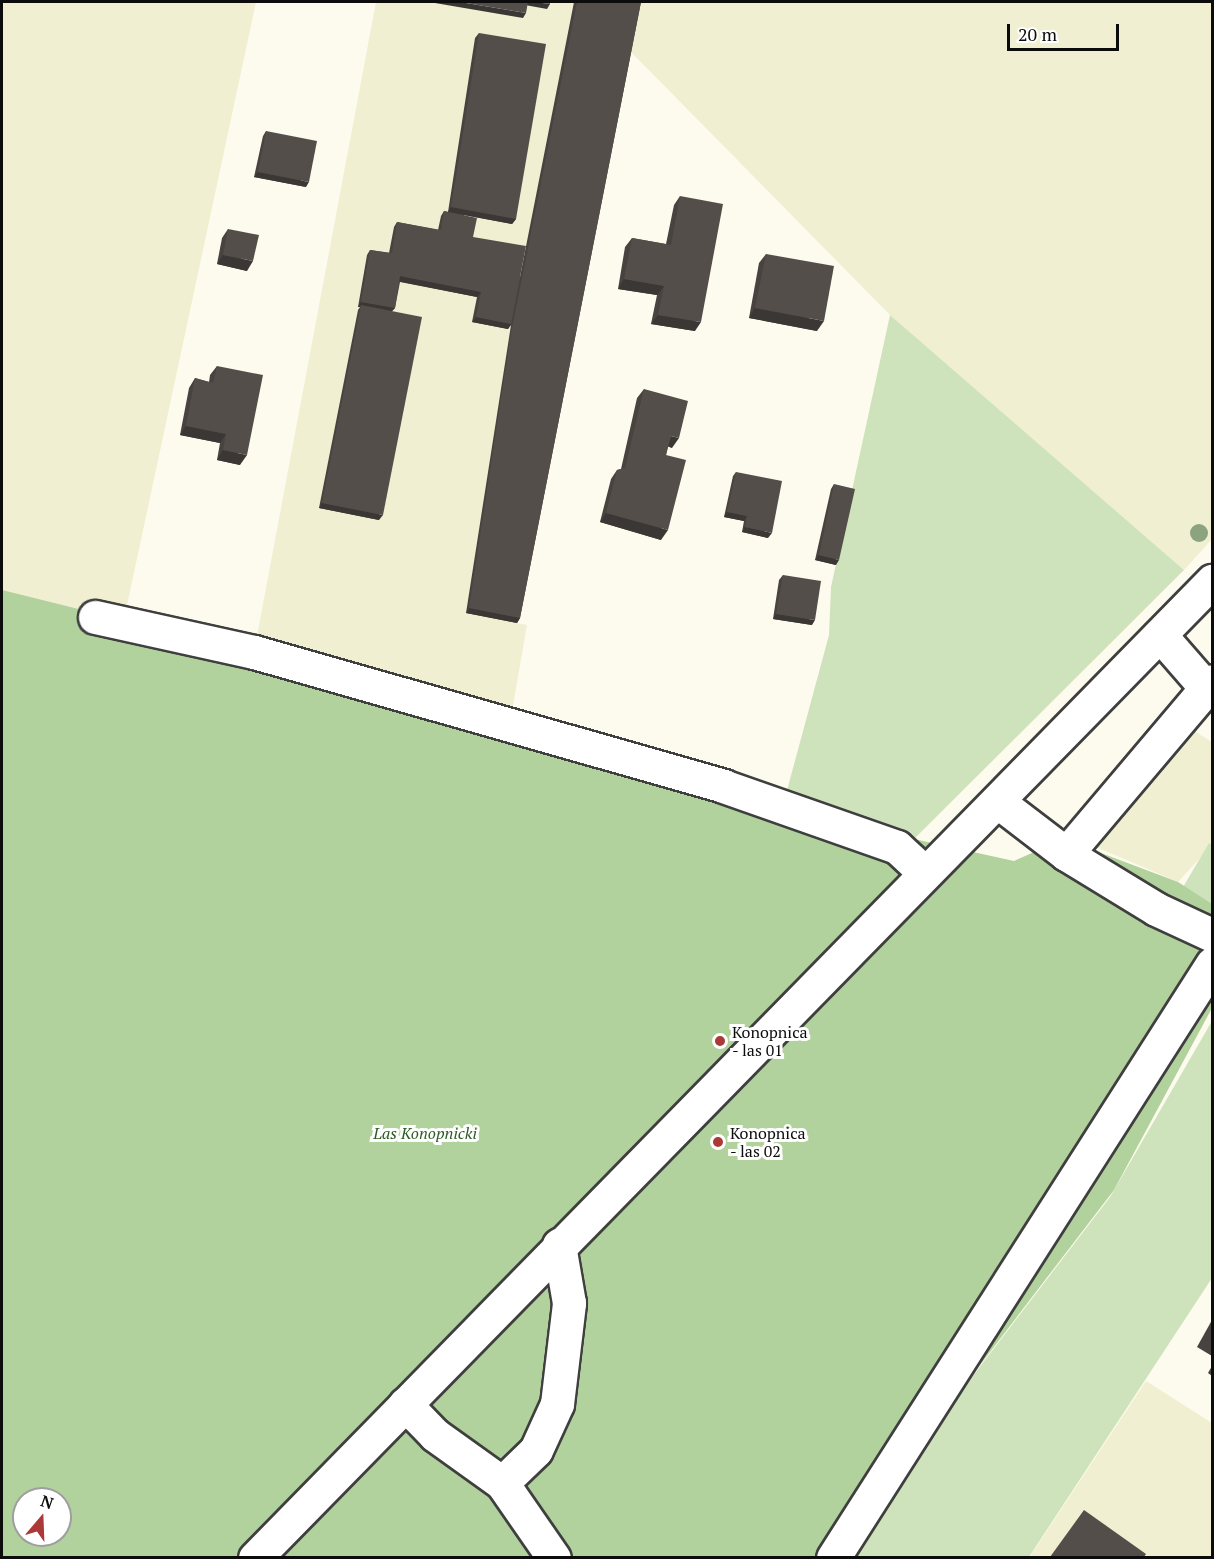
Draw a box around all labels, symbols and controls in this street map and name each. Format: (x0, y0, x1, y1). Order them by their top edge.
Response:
scale bar (1010, 12, 1122, 50)
text: 20 m (1018, 22, 1057, 46)
place label: Konopnica - las 01 (732, 1022, 808, 1060)
marker: Konopnica - las 01 (713, 1034, 727, 1048)
park label: Las Konopnicki (373, 1123, 477, 1143)
place label: Konopnica - las 02 (730, 1123, 806, 1161)
marker: Konopnica - las 02 (711, 1135, 725, 1149)
north arrow (12, 1487, 72, 1547)
text: N (38, 1489, 57, 1514)

